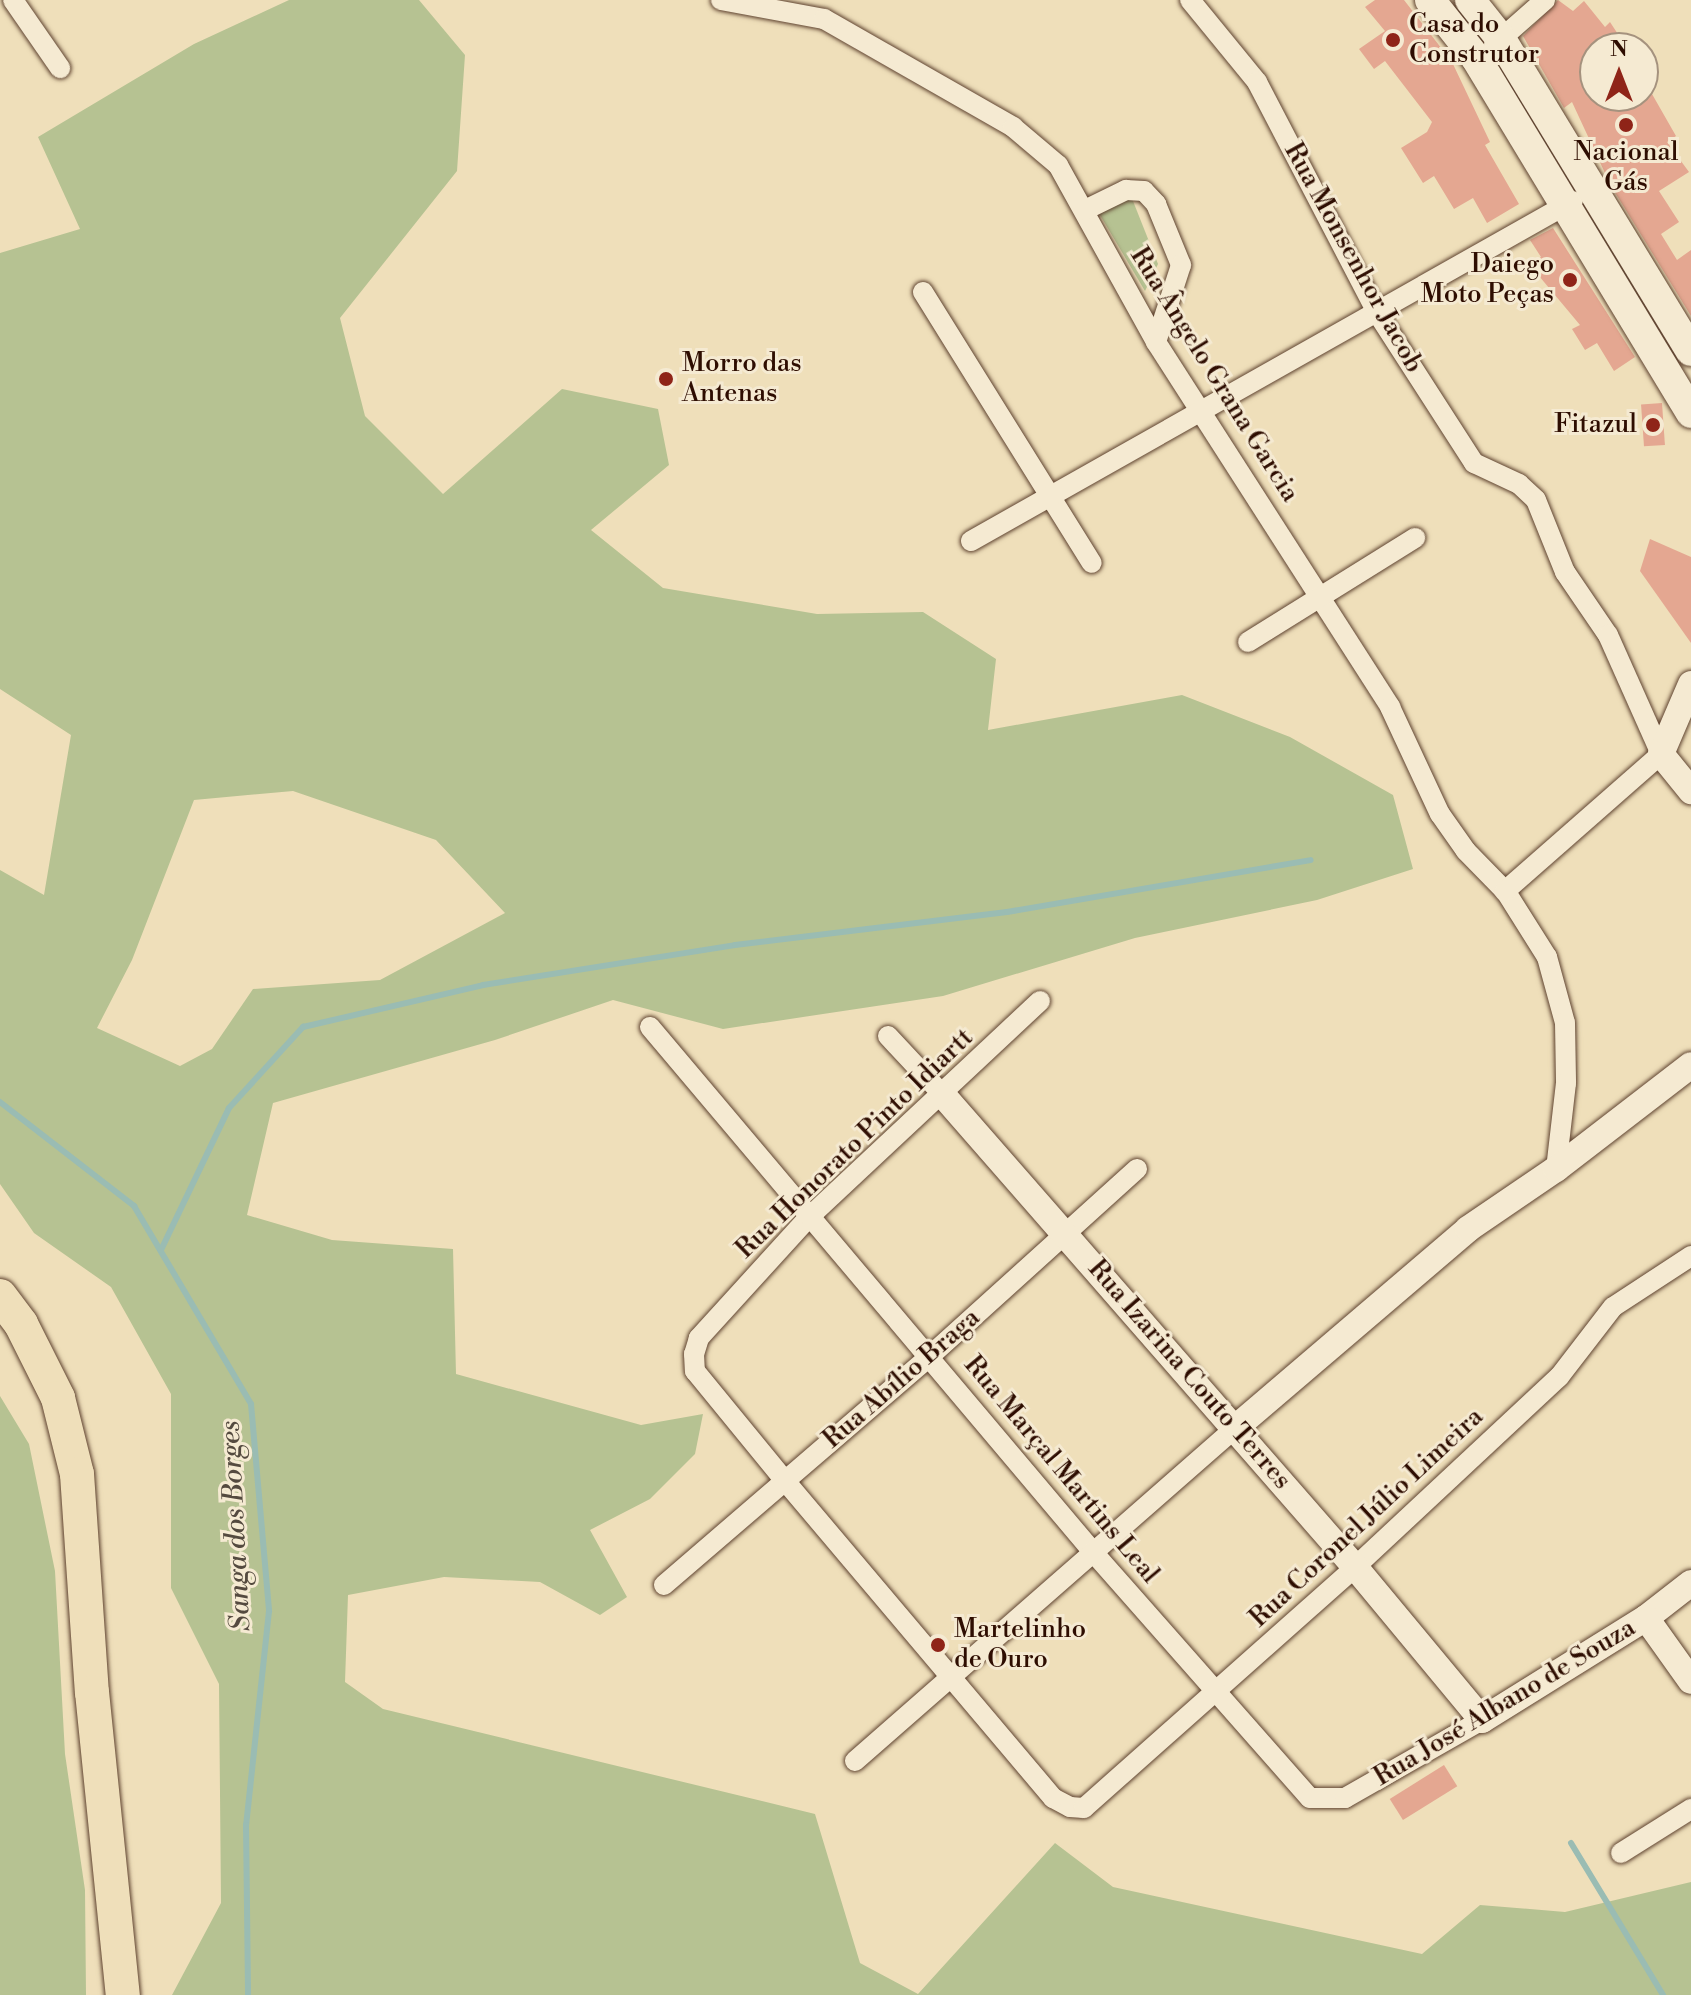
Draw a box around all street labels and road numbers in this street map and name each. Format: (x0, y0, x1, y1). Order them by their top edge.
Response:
street label: Rua Monsenhor Jacob (1277, 138, 1429, 378)
street label: Rua Ângelo Grana Garcia (1123, 242, 1305, 508)
street label: Rua Honorato Pinto Idiartt (730, 1023, 980, 1265)
street label: Rua Izarina Couto Terres (1081, 1254, 1297, 1496)
street label: Rua Abílio Braga (817, 1302, 987, 1456)
street label: Rua Marçal Martins Leal (957, 1350, 1165, 1590)
street label: Rua Coronel Júlio Limeira (1244, 1402, 1490, 1634)
street label: Rua José Albano de Souza (1369, 1613, 1641, 1793)

